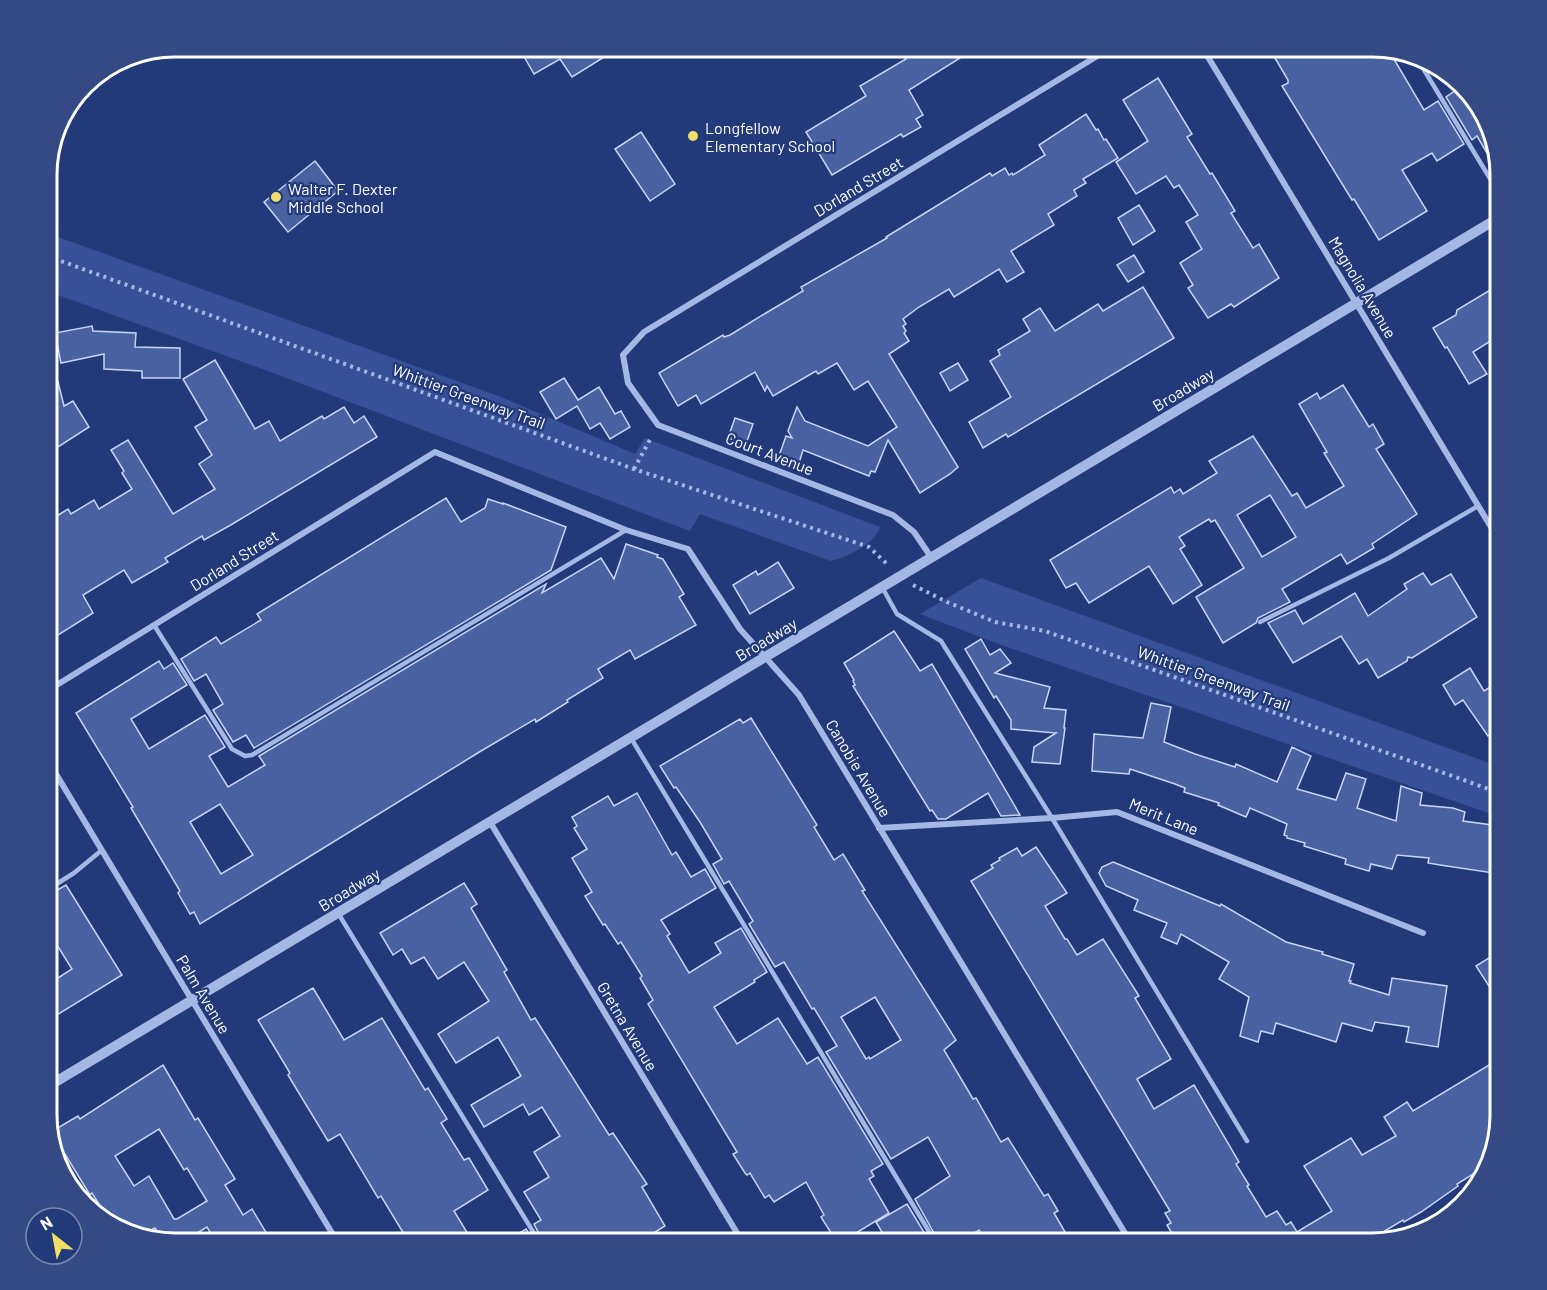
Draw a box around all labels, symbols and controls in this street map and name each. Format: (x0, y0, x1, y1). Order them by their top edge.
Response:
place label: Longfellow Elementary School (705, 118, 835, 155)
marker: Longfellow Elementary School (686, 129, 700, 143)
street label: Dorland Street (810, 152, 906, 220)
place label: Walter F. Dexter Middle School (288, 179, 398, 216)
marker: Walter F. Dexter Middle School (269, 190, 283, 204)
street label: Magnolia Avenue (1325, 233, 1401, 341)
street label: Whittier Greenway Trail (390, 360, 548, 432)
street label: Broadway (1149, 363, 1218, 415)
street label: Court Avenue (723, 427, 817, 479)
street label: Dorland Street (186, 525, 282, 595)
street label: Broadway (732, 613, 801, 665)
street label: Whittier Greenway Trail (1135, 642, 1293, 714)
street label: Canobie Avenue (822, 716, 896, 820)
street label: Merit Lane (1127, 793, 1201, 839)
street label: Broadway (315, 863, 384, 915)
street label: Palm Avenue (173, 951, 235, 1037)
street label: Gretna Avenue (594, 978, 662, 1074)
north arrow (24, 1206, 84, 1266)
text: N (37, 1212, 55, 1234)

